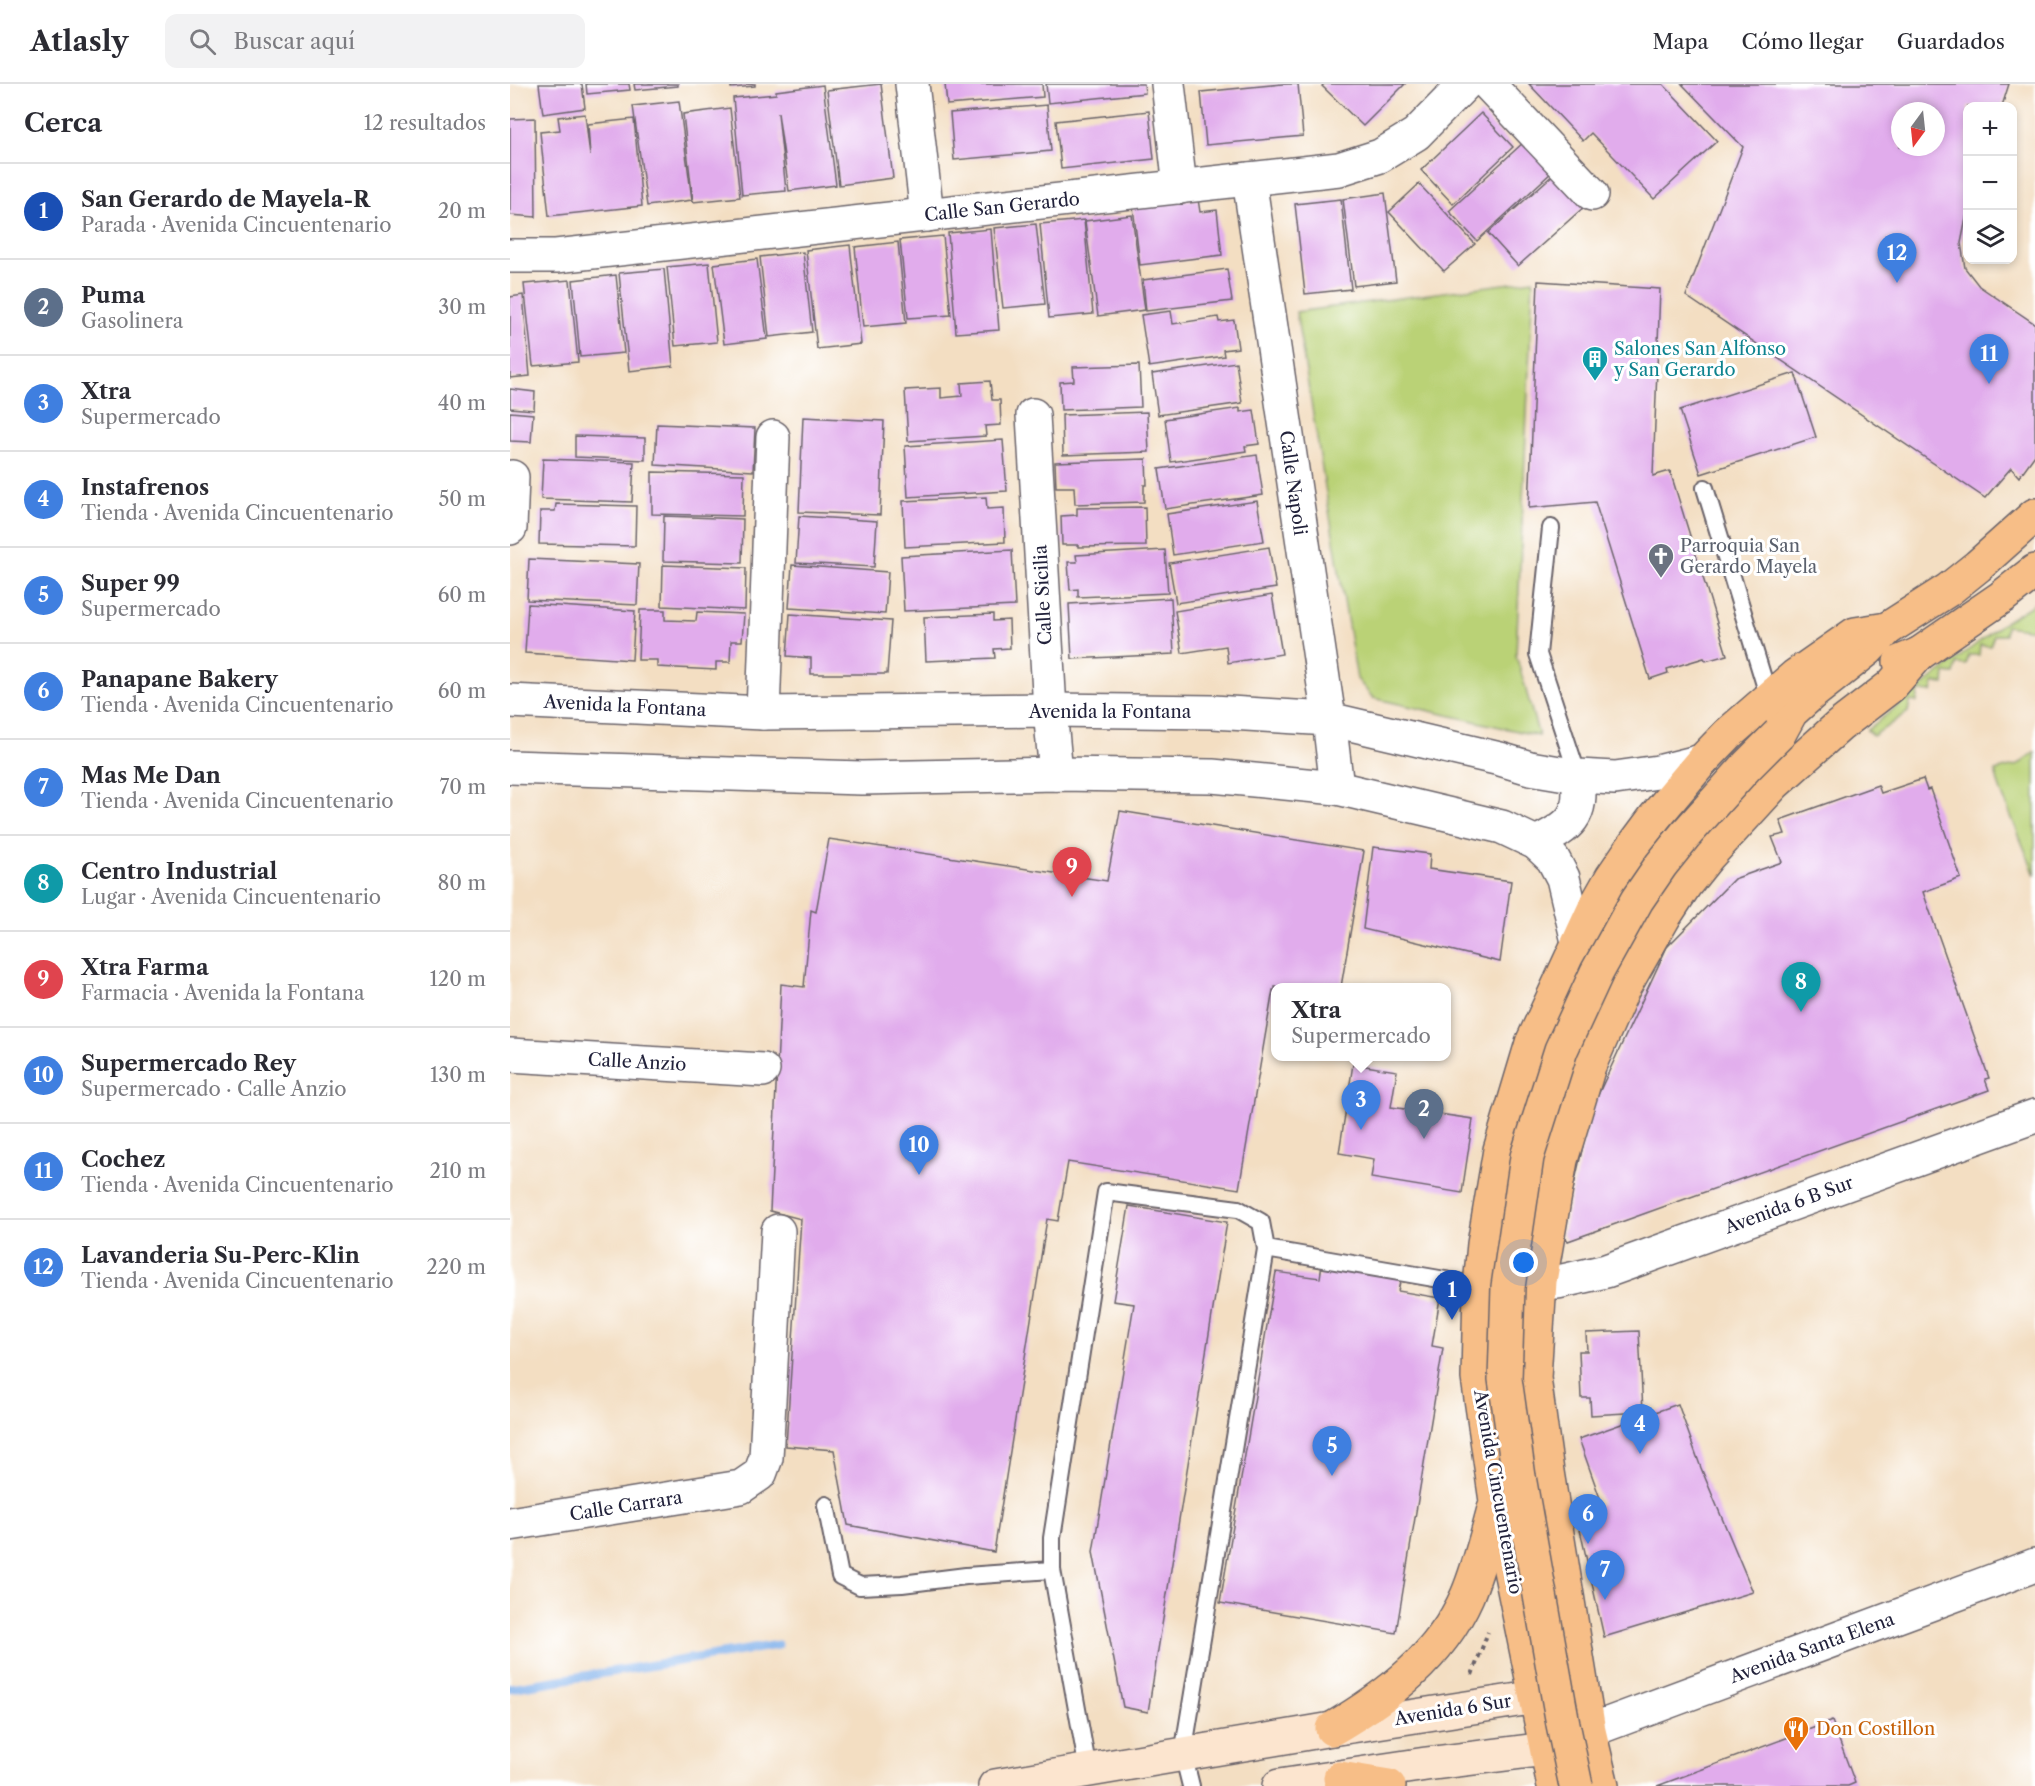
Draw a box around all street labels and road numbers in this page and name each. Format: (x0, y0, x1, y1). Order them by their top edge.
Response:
street label: Calle San Gerardo (923, 188, 1081, 226)
street label: Calle Napoli (1275, 429, 1311, 537)
street label: Calle Sicilia (1029, 544, 1057, 646)
street label: Avenida la Fontana (542, 691, 707, 721)
street label: Avenida la Fontana (1028, 701, 1192, 723)
street label: Calle Anzio (587, 1048, 687, 1076)
street label: Avenida 6 B Sur (1721, 1171, 1857, 1239)
street label: Avenida Cincuentenario (1469, 1387, 1527, 1596)
street label: Calle Carrara (568, 1486, 684, 1526)
street label: Avenida Santa Elena (1726, 1608, 1898, 1688)
street label: Avenida 6 Sur (1392, 1690, 1513, 1730)

